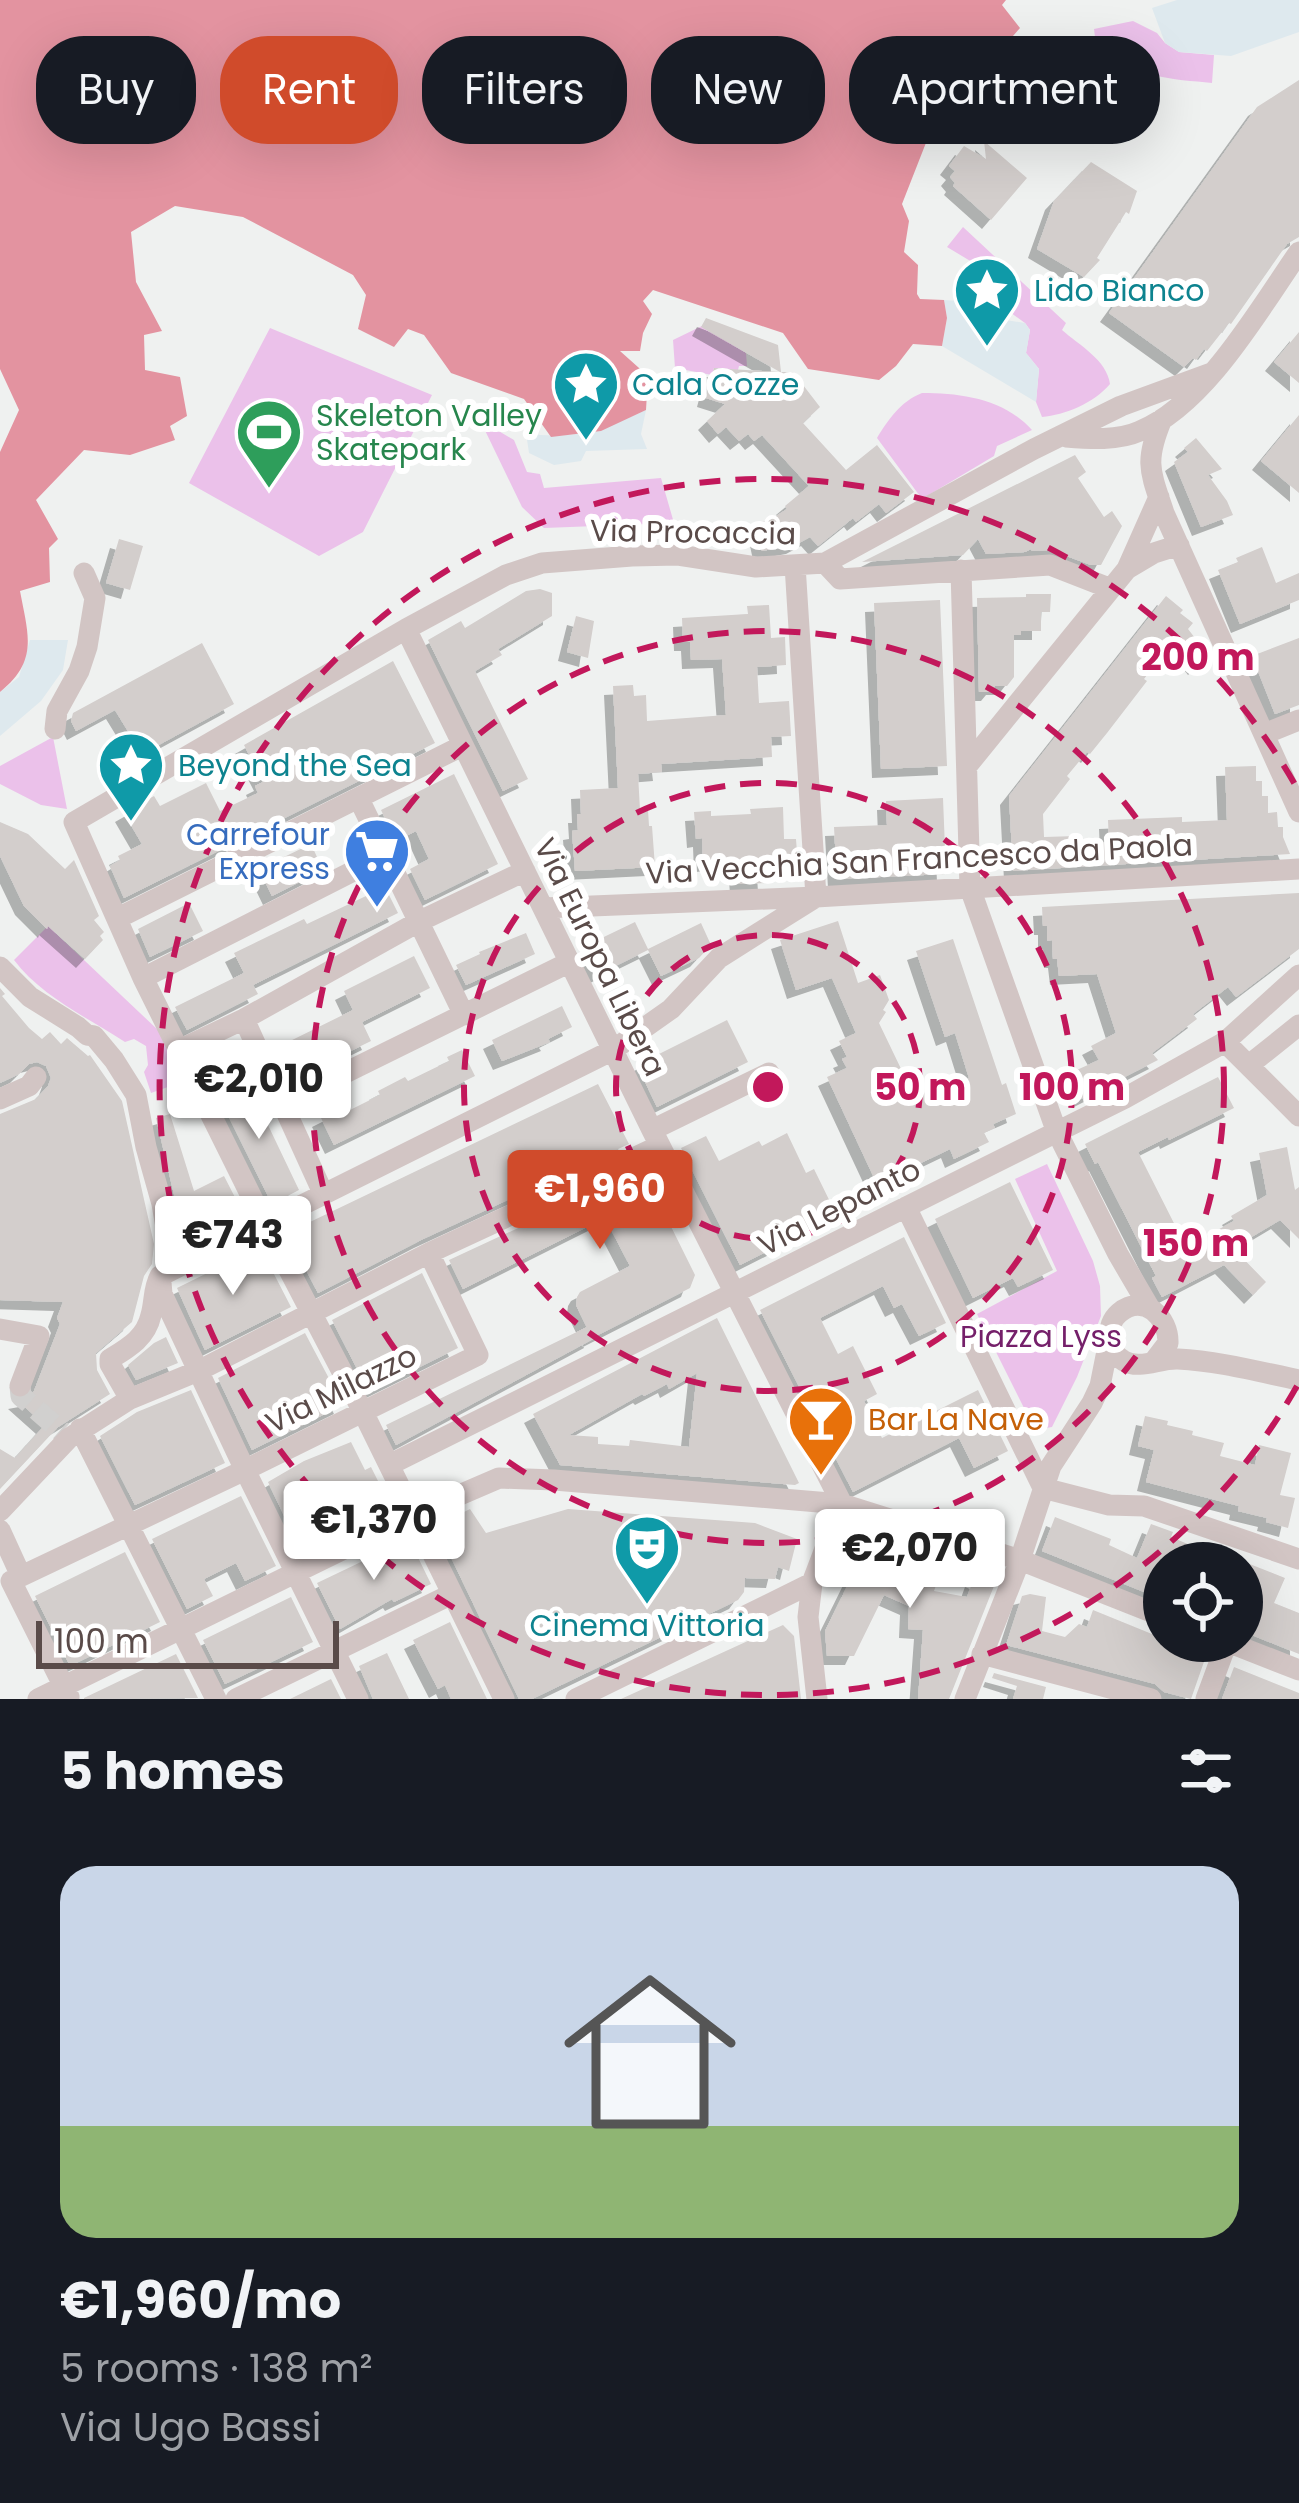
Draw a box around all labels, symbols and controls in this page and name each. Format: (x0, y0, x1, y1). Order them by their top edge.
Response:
chip: Buy (36, 36, 196, 144)
chip: Rent (220, 36, 398, 144)
chip: Filters (422, 36, 627, 144)
chip: New (651, 36, 825, 144)
chip: Apartment (849, 36, 1160, 144)
place icon: Lido Bianco (952, 255, 1022, 349)
place label: Lido Bianco (1034, 269, 1205, 312)
place icon: Cala Cozze (551, 349, 621, 443)
place label: Cala Cozze (632, 363, 799, 406)
place label: Skeleton Valley Skatepark (316, 394, 542, 471)
sports icon: Skeleton Valley Skatepark (234, 397, 304, 491)
street label: Via Procaccia (589, 509, 797, 555)
text: 200 m (1141, 632, 1255, 683)
place icon: Beyond the Sea (96, 730, 166, 824)
place label: Beyond the Sea (178, 744, 412, 787)
place label: Carrefour Express (186, 813, 330, 890)
supermarket icon: Carrefour Express (342, 816, 412, 910)
street label: Via Vecchia San Francesco da Paola (644, 823, 1194, 895)
street label: Via Europa Libera (524, 831, 676, 1083)
pin: €2,010 (161, 1040, 357, 1142)
text: €2,010 (194, 1051, 324, 1106)
text: 50 m (874, 1062, 966, 1113)
text: 100 m (1019, 1062, 1125, 1113)
centre of rings (747, 1066, 789, 1108)
street label: Via Lepanto (750, 1148, 928, 1266)
pin: €1,960 (502, 1150, 698, 1252)
text: €1,960 (534, 1161, 666, 1216)
pin: €743 (162, 1196, 304, 1298)
text: €743 (182, 1207, 284, 1262)
text: 150 m (1143, 1218, 1249, 1269)
park label: Piazza Lyss (960, 1315, 1122, 1358)
street label: Via Milazzo (258, 1334, 424, 1444)
bar icon: Bar La Nave (786, 1384, 856, 1478)
place label: Bar La Nave (868, 1398, 1044, 1441)
pin: €1,370 (276, 1481, 472, 1583)
text: €1,370 (311, 1492, 437, 1547)
pin: €2,070 (812, 1509, 1008, 1611)
theatre icon: Cinema Vittoria (612, 1513, 682, 1607)
text: €2,070 (842, 1520, 978, 1575)
map controls (1143, 1542, 1263, 1662)
button: locate (1143, 1542, 1263, 1662)
place label: Cinema Vittoria (529, 1604, 765, 1647)
scale bar (36, 1615, 339, 1668)
text: 100 m (54, 1618, 149, 1665)
text: 5 homes (60, 1735, 285, 1807)
icon: filters (1173, 1738, 1239, 1804)
icon: home (542, 1944, 758, 2160)
text: €1,960/mo (60, 2264, 341, 2336)
text: 5 rooms · 138 m² (60, 2341, 373, 2396)
text: Via Ugo Bassi (60, 2400, 321, 2455)

